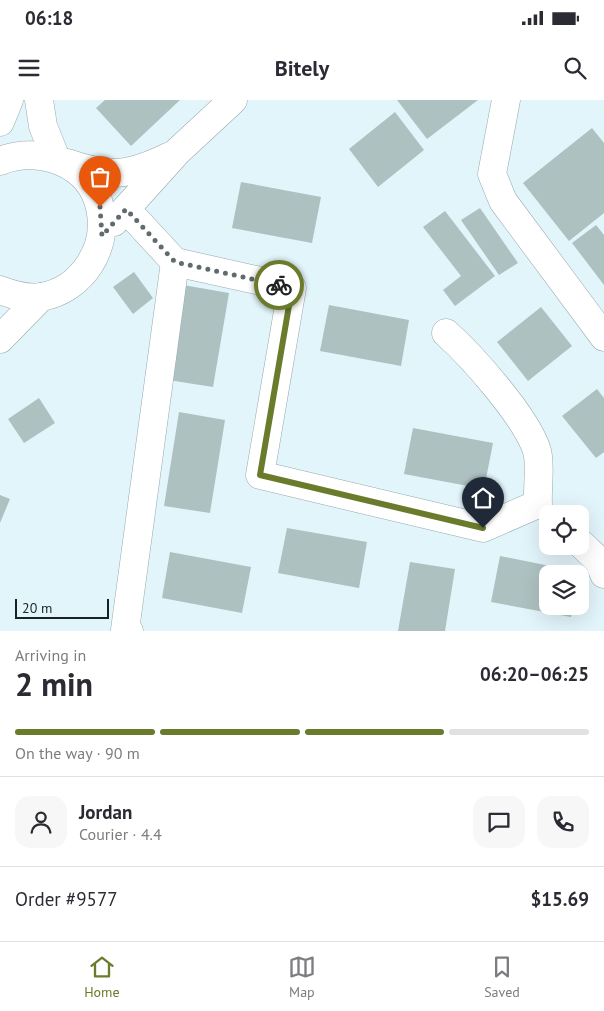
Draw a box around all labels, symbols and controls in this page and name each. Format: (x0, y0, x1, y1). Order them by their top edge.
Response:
text: 06:18 (25, 6, 73, 30)
icon: menu (15, 54, 43, 82)
text: Bitely (275, 54, 329, 82)
icon: search (561, 54, 589, 82)
pin (79, 156, 121, 207)
icon: bag (86, 163, 114, 191)
courier (254, 260, 304, 310)
icon: bike (265, 271, 293, 299)
pin (462, 477, 504, 528)
icon: home (469, 484, 497, 512)
map controls (539, 505, 589, 615)
button: locate (539, 505, 589, 555)
button: layers (539, 565, 589, 615)
scale bar (15, 596, 109, 619)
text: 20 m (22, 599, 52, 617)
text: Arriving in (15, 645, 86, 665)
text: 06:20–06:25 (480, 662, 589, 686)
text: 2 min (15, 663, 93, 705)
text: On the way · 90 m (15, 743, 140, 763)
button: person (15, 796, 67, 848)
button: chat (473, 796, 525, 848)
button: phone (537, 796, 589, 848)
text: Jordan (79, 800, 132, 824)
text: Courier · 4.4 (79, 824, 162, 844)
text: Order #9577 (15, 887, 118, 911)
text: $15.69 (530, 887, 589, 911)
tab: Home (84, 953, 120, 1001)
tab: Map (288, 953, 316, 1001)
tab: Saved (484, 953, 520, 1001)

